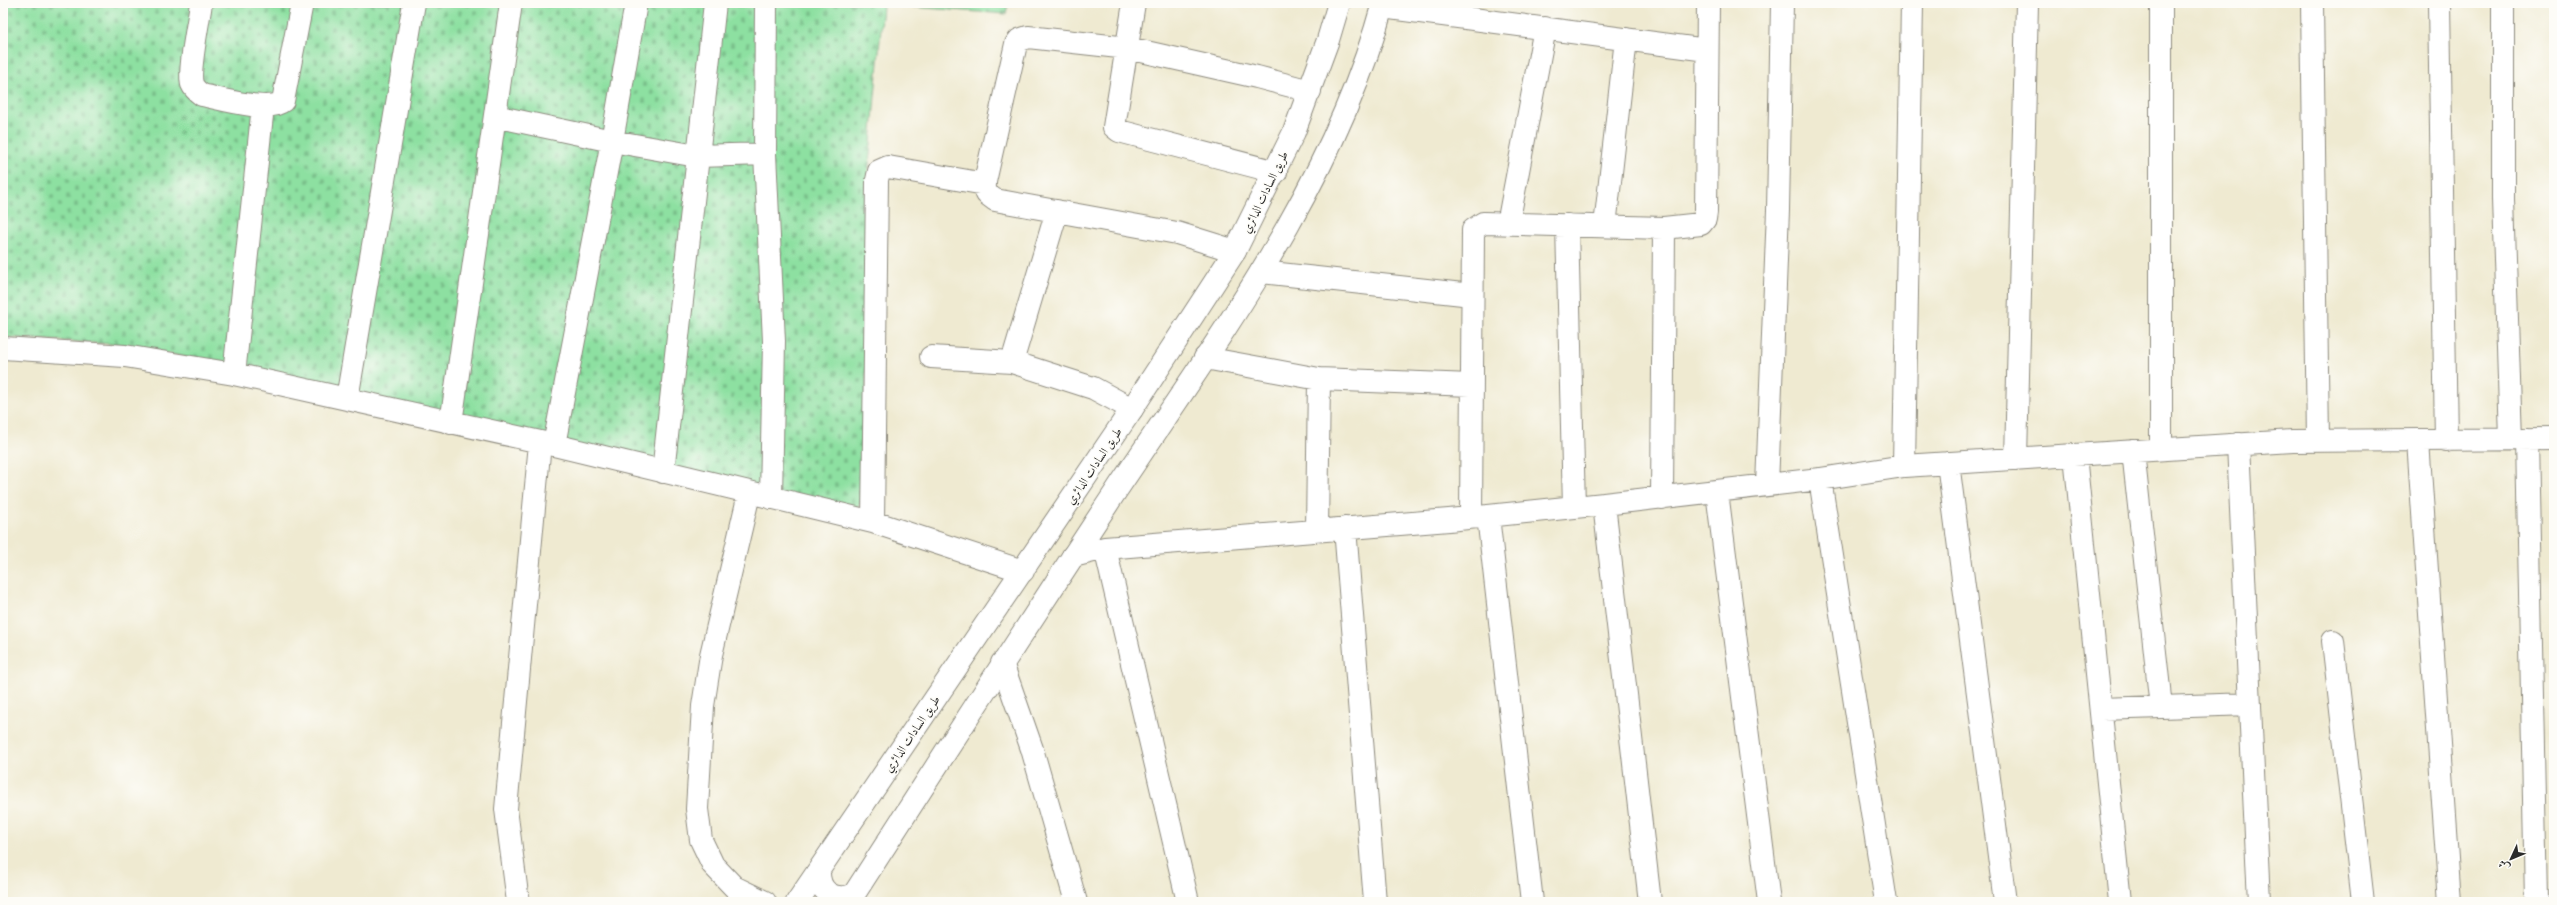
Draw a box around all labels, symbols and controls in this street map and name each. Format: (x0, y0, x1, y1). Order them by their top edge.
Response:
street label: طريق السادات الدائري (1239, 149, 1294, 237)
street label: طريق السادات الدائري (1063, 425, 1127, 509)
street label: طريق السادات الدائري (881, 693, 945, 777)
north arrow (2491, 839, 2531, 879)
text: ش (2496, 856, 2513, 874)

